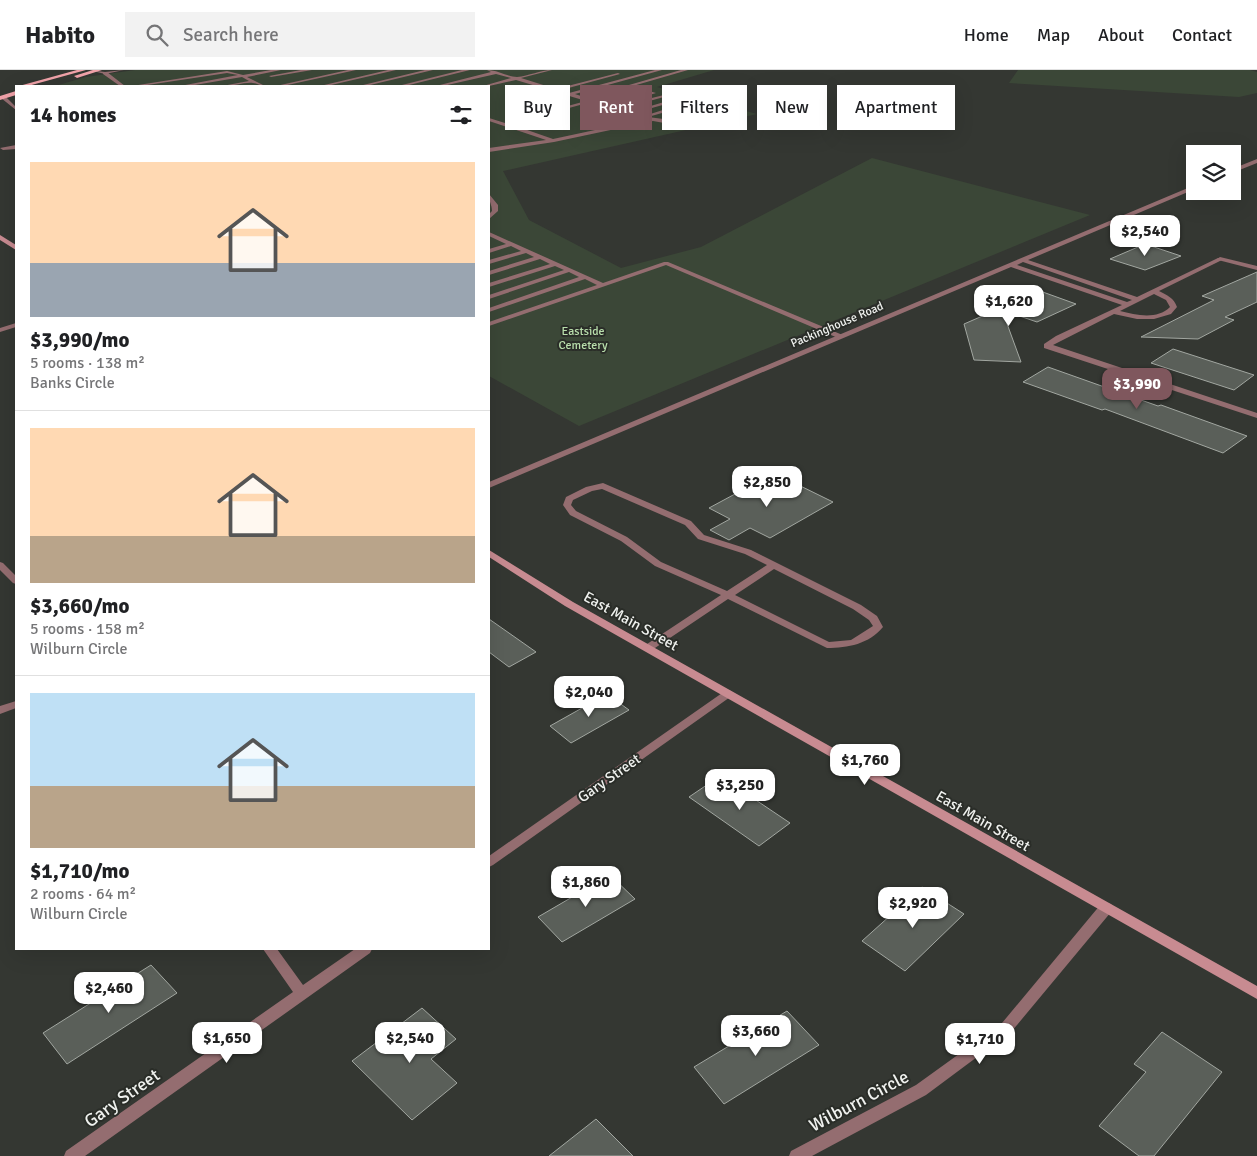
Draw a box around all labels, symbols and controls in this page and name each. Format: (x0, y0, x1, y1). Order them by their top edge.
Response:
search box (125, 12, 475, 57)
text: Habito (25, 20, 95, 50)
icon: search (143, 21, 171, 49)
text: Search here (183, 23, 279, 47)
text: Home (964, 24, 1009, 46)
text: Map (1037, 24, 1070, 46)
text: About (1098, 24, 1144, 46)
text: Contact (1172, 24, 1232, 46)
chip: Buy (505, 85, 570, 130)
chip: Rent (580, 85, 652, 130)
chip: Filters (662, 85, 747, 130)
chip: New (757, 85, 827, 130)
chip: Apartment (837, 85, 955, 130)
icon: filters (447, 101, 475, 129)
text: 14 homes (30, 102, 116, 128)
map controls (1186, 145, 1241, 200)
button: layers (1186, 145, 1241, 200)
icon: home (208, 195, 298, 285)
pin: $2,540 (1104, 214, 1186, 257)
text: $2,540 (1121, 221, 1169, 241)
pin: $1,620 (968, 284, 1050, 327)
text: $1,620 (985, 291, 1033, 311)
street label: Packinghouse Road (788, 299, 886, 351)
park label: Eastside Cemetery (558, 324, 608, 353)
text: $3,990/mo (30, 327, 129, 353)
text: 5 rooms · 138 m² (30, 353, 145, 373)
pin: $3,990 (1096, 368, 1178, 410)
text: Banks Circle (30, 373, 115, 393)
text: $3,990 (1113, 374, 1161, 394)
icon: home (208, 460, 298, 550)
pin: $2,850 (726, 466, 808, 508)
text: $2,850 (743, 472, 791, 492)
street label: East Main Street (581, 588, 681, 654)
text: $3,660/mo (30, 593, 129, 619)
text: 5 rooms · 158 m² (30, 619, 145, 639)
text: Wilburn Circle (30, 639, 128, 659)
pin: $2,040 (548, 676, 630, 718)
text: $2,040 (565, 682, 613, 702)
icon: home (208, 725, 298, 815)
pin: $1,760 (824, 744, 906, 786)
street label: Gary Street (574, 750, 644, 806)
text: $1,760 (841, 750, 889, 770)
pin: $3,250 (699, 768, 781, 811)
text: $3,250 (716, 775, 764, 795)
street label: East Main Street (933, 787, 1033, 855)
text: $1,710/mo (30, 858, 129, 884)
pin: $1,860 (545, 866, 627, 908)
text: $1,860 (562, 872, 610, 892)
text: 2 rooms · 64 m² (30, 884, 136, 904)
pin: $2,920 (872, 886, 954, 929)
text: $2,920 (889, 893, 937, 913)
text: Wilburn Circle (30, 904, 128, 924)
pin: $2,460 (68, 972, 150, 1014)
text: $2,460 (85, 978, 133, 998)
pin: $3,660 (715, 1014, 797, 1057)
text: $3,660 (732, 1021, 780, 1041)
pin: $1,650 (186, 1022, 268, 1064)
pin: $2,540 (369, 1022, 451, 1064)
pin: $1,710 (939, 1022, 1021, 1065)
text: $1,650 (203, 1028, 251, 1048)
text: $2,540 (386, 1028, 434, 1048)
text: $1,710 (956, 1029, 1004, 1049)
street label: Gary Street (80, 1064, 164, 1132)
street label: Wilburn Circle (805, 1066, 913, 1136)

